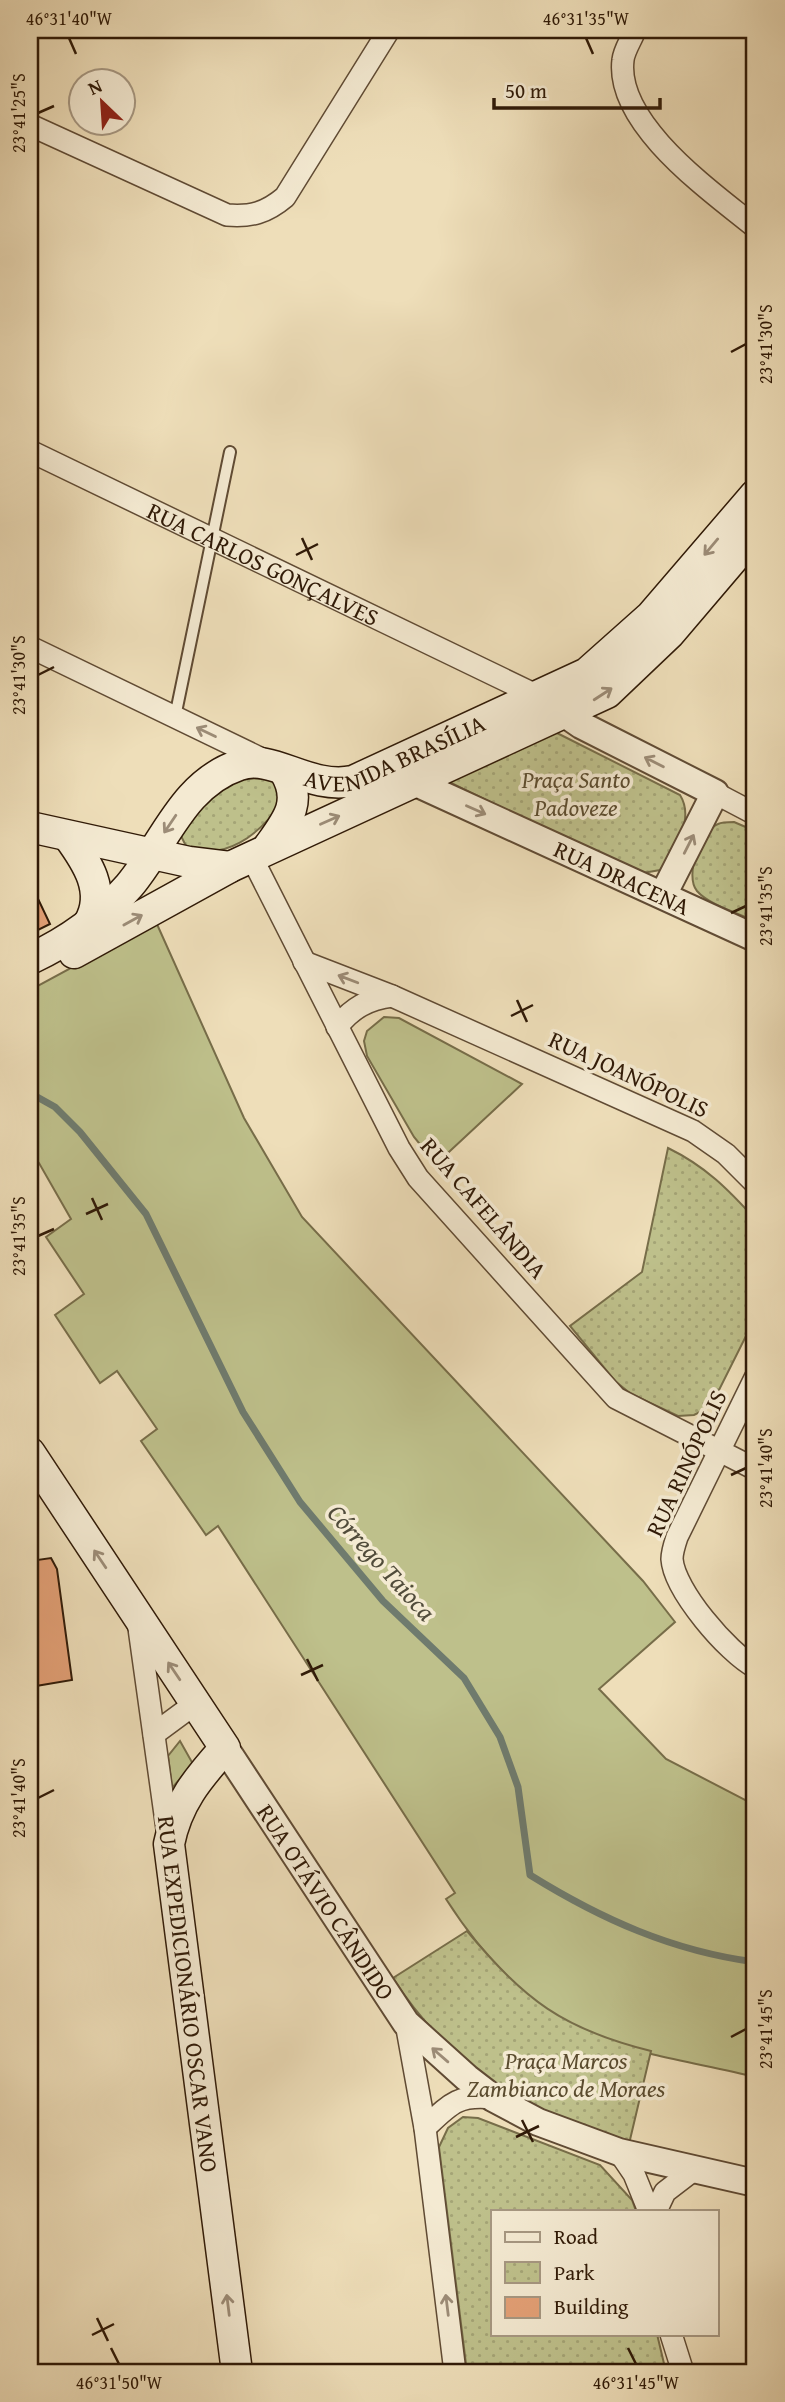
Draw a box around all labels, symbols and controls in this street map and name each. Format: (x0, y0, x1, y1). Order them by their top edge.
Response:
text: 46°31'40"W (26, 5, 113, 32)
text: 46°31'35"W (543, 5, 630, 32)
north arrow (66, 66, 136, 136)
scale bar (494, 66, 661, 110)
text: N (83, 71, 107, 102)
text: 23°41'25"S (5, 73, 32, 153)
text: 50 m (505, 75, 547, 106)
text: 23°41'30"S (752, 304, 779, 384)
street label: RUA CARLOS GONÇALVES (141, 493, 385, 634)
one-way arrow (703, 538, 719, 556)
text: 23°41'30"S (5, 635, 32, 715)
one-way arrow (593, 687, 613, 701)
street label: AVENIDA BRASÍLIA (300, 705, 491, 800)
one-way arrow (196, 725, 217, 739)
one-way arrow (644, 754, 665, 768)
park label: Praça Santo Padoveze (521, 762, 630, 825)
one-way arrow (465, 804, 487, 817)
one-way arrow (319, 813, 340, 826)
one-way arrow (163, 814, 177, 833)
street label: RUA DRACENA (548, 831, 696, 924)
one-way arrow (682, 834, 696, 855)
text: 23°41'35"S (752, 866, 779, 946)
one-way arrow (122, 913, 143, 926)
one-way arrow (337, 972, 359, 985)
street label: RUA JOANÓPOLIS (543, 1022, 715, 1126)
street label: RUA CAFELÂNDIA (413, 1130, 556, 1287)
text: 23°41'35"S (5, 1196, 32, 1276)
street label: RUA RINÓPOLIS (637, 1384, 735, 1542)
text: 23°41'40"S (752, 1428, 779, 1508)
water label: Córrego Taioca (319, 1495, 445, 1629)
one-way arrow (93, 1550, 107, 1569)
one-way arrow (167, 1662, 181, 1681)
text: 23°41'40"S (5, 1758, 32, 1838)
street label: RUA OTÁVIO CÂNDIDO (249, 1797, 404, 2007)
street label: RUA EXPEDICIONÁRIO OSCAR VANO (149, 1814, 227, 2174)
text: 23°41'45"S (752, 1989, 779, 2069)
park label: Praça Marcos Zambianco de Moraes (467, 2043, 666, 2106)
one-way arrow (431, 2047, 449, 2063)
legend (491, 2210, 718, 2336)
text: Road (554, 2221, 599, 2252)
text: Park (554, 2257, 595, 2288)
text: Building (554, 2291, 629, 2322)
one-way arrow (222, 2294, 235, 2316)
one-way arrow (440, 2294, 453, 2316)
text: 46°31'50"W (76, 2369, 163, 2396)
text: 46°31'45"W (593, 2369, 680, 2396)

